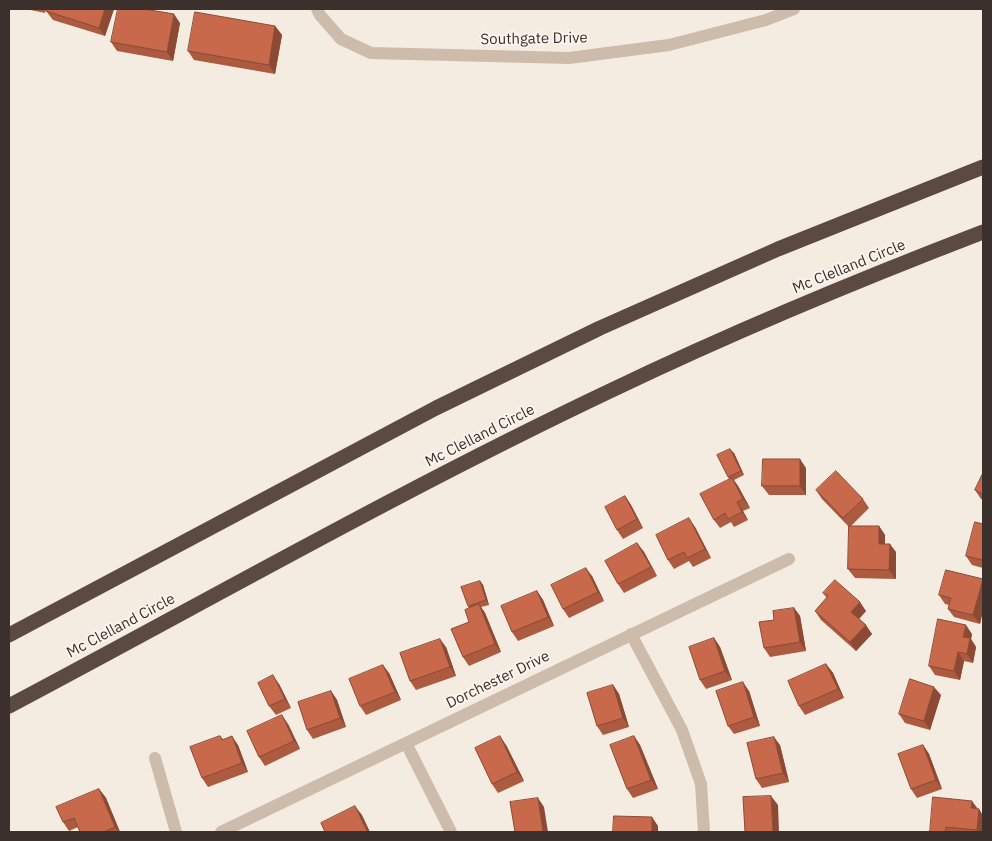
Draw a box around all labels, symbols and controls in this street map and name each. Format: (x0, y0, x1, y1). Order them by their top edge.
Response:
street label: Southgate Drive (480, 29, 588, 49)
street label: Mc Clelland Circle (790, 236, 908, 298)
street label: Mc Clelland Circle (422, 401, 538, 471)
street label: Mc Clelland Circle (64, 590, 178, 662)
street label: Dorchester Drive (443, 647, 553, 713)

